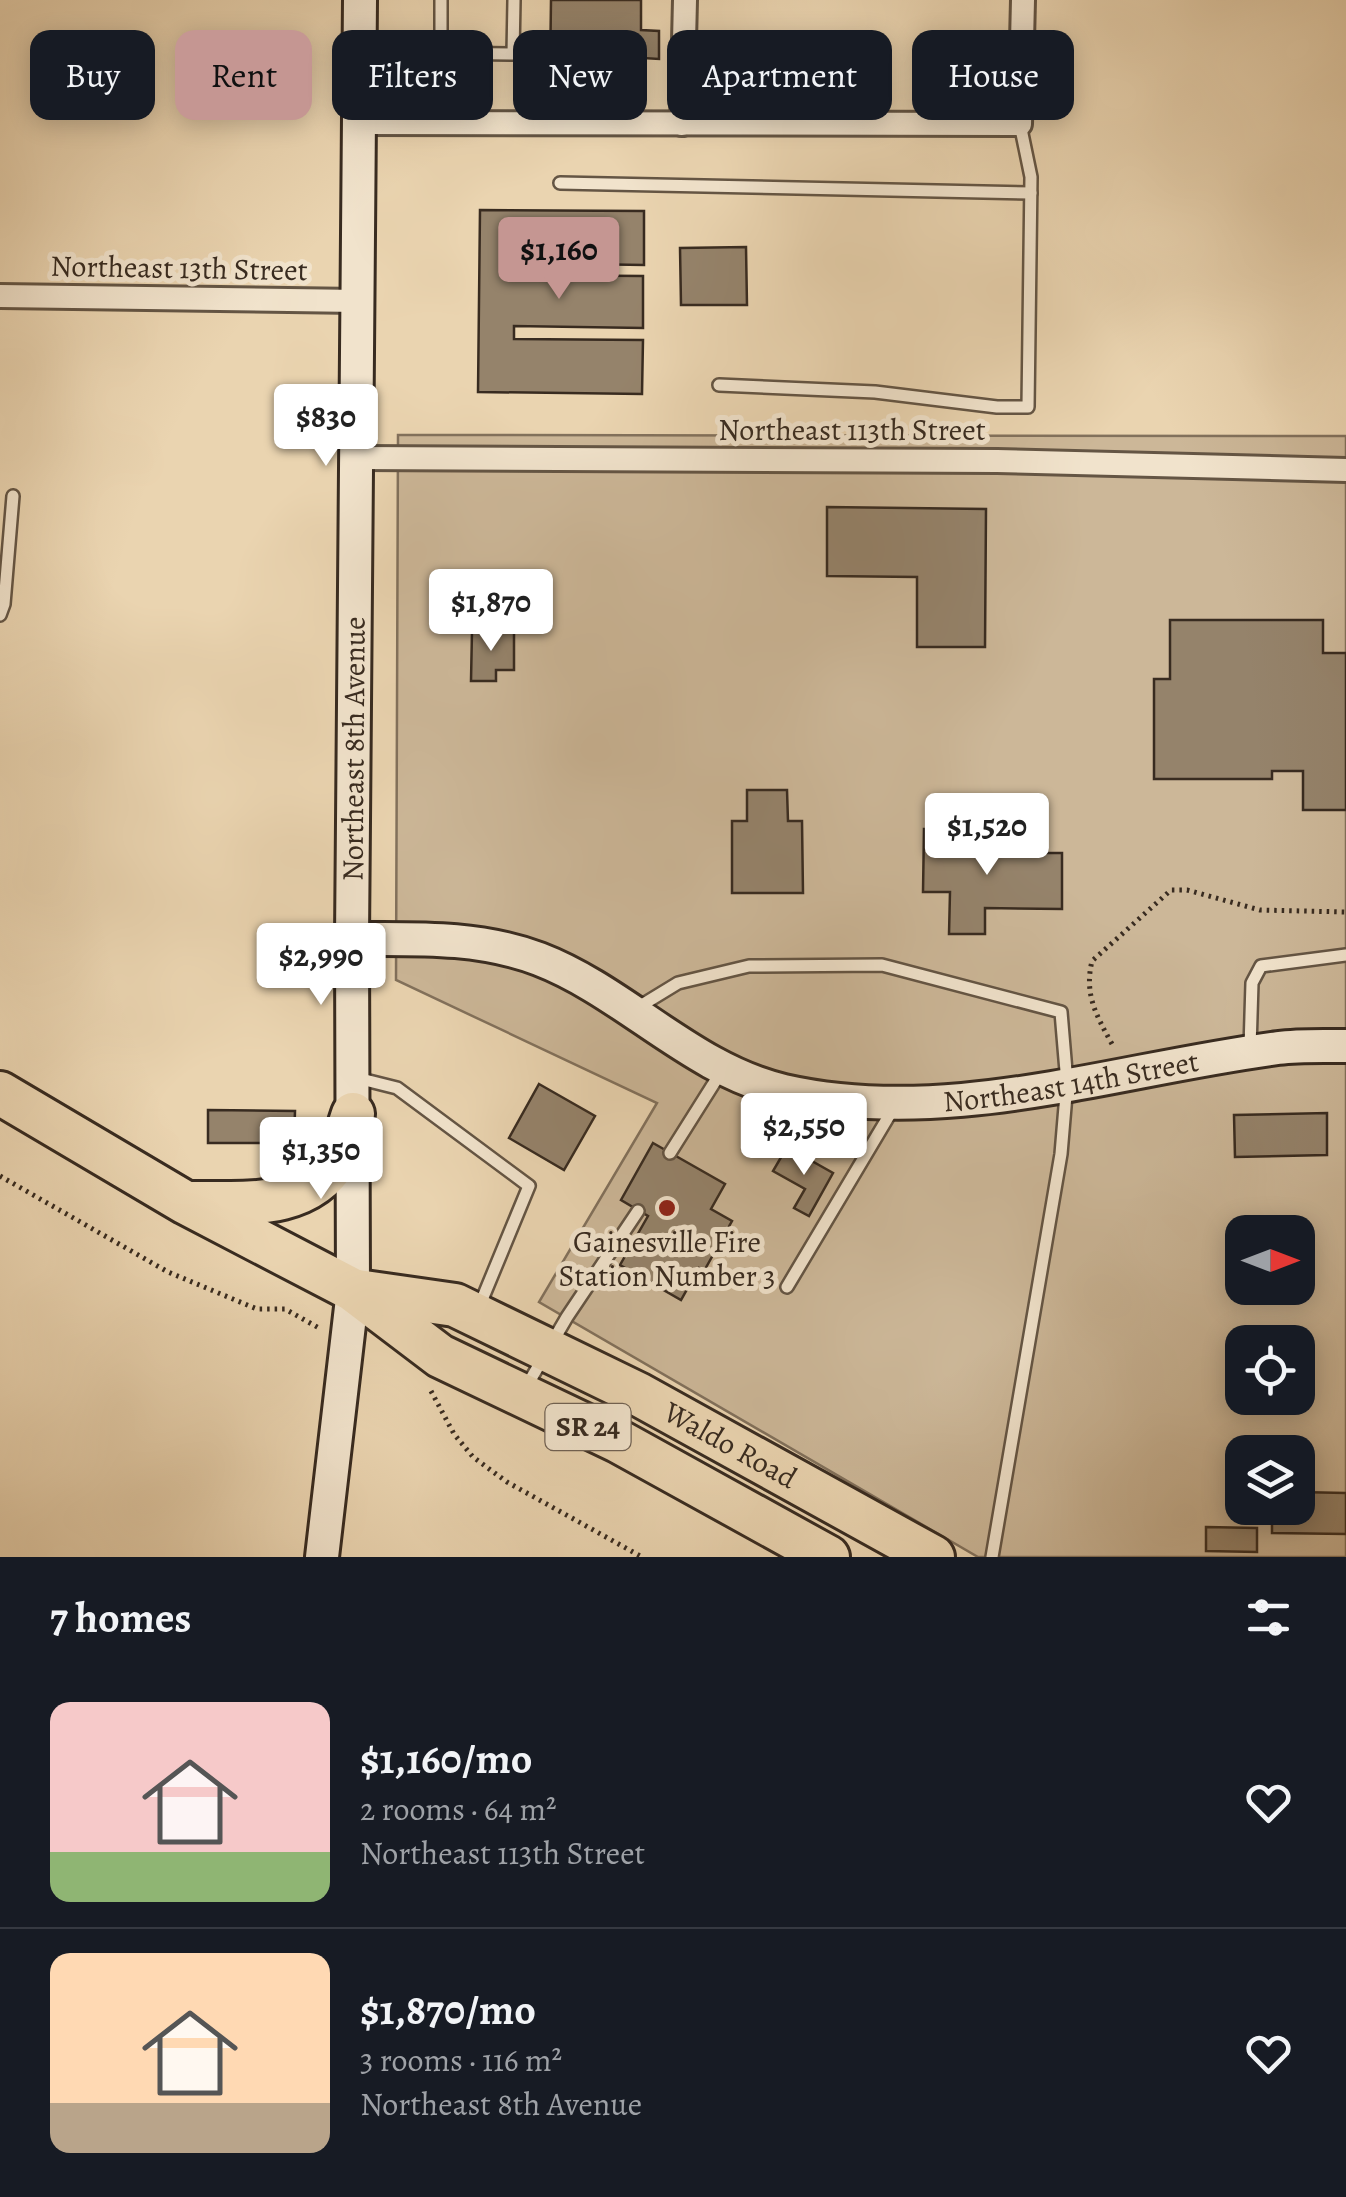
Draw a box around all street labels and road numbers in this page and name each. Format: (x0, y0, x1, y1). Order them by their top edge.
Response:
street label: Northeast 13th Street (50, 246, 308, 290)
street label: Northeast 113th Street (718, 410, 986, 450)
street label: Northeast 8th Avenue (332, 616, 375, 881)
street label: Northeast 14th Street (942, 1041, 1202, 1121)
street label: Waldo Road (656, 1392, 805, 1498)
road number: SR 24 (546, 1404, 630, 1450)

